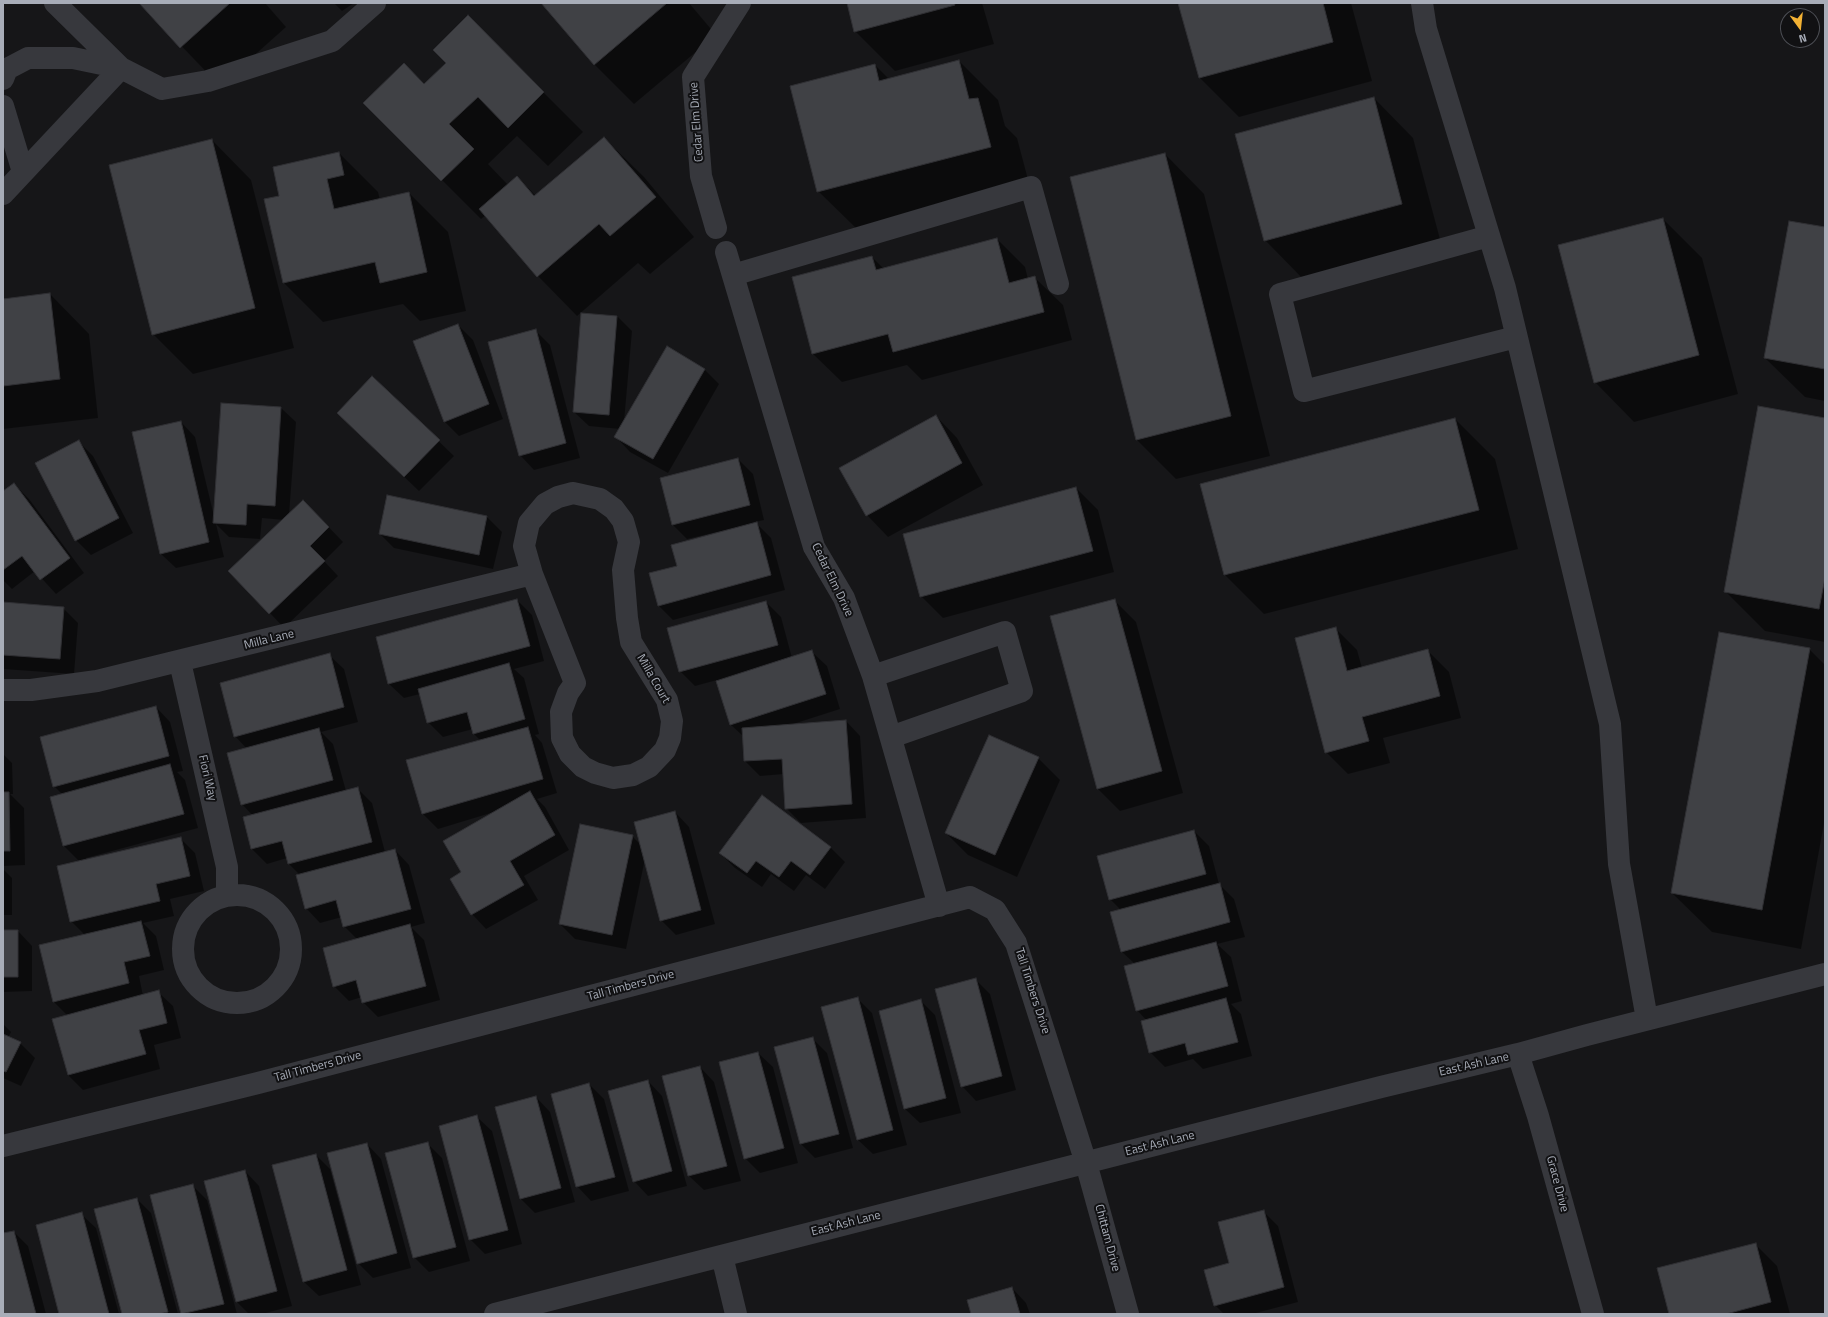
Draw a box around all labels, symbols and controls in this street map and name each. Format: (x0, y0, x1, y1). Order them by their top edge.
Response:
north arrow (1780, 8, 1820, 48)
text: N (1797, 30, 1809, 47)
street label: Cedar Elm Drive (687, 82, 707, 162)
street label: Cedar Elm Drive (808, 541, 856, 619)
street label: Milla Lane (242, 627, 296, 653)
street label: Milla Court (633, 652, 673, 706)
street label: Fiori Way (195, 754, 219, 802)
street label: Tall Timbers Drive (1011, 946, 1053, 1036)
street label: Tall Timbers Drive (586, 967, 676, 1005)
street label: Tall Timbers Drive (273, 1048, 363, 1086)
street label: East Ash Lane (1438, 1050, 1510, 1080)
street label: East Ash Lane (1124, 1128, 1196, 1160)
street label: Grace Drive (1543, 1154, 1571, 1214)
street label: Chittam Drive (1091, 1203, 1123, 1273)
street label: East Ash Lane (810, 1208, 882, 1240)

